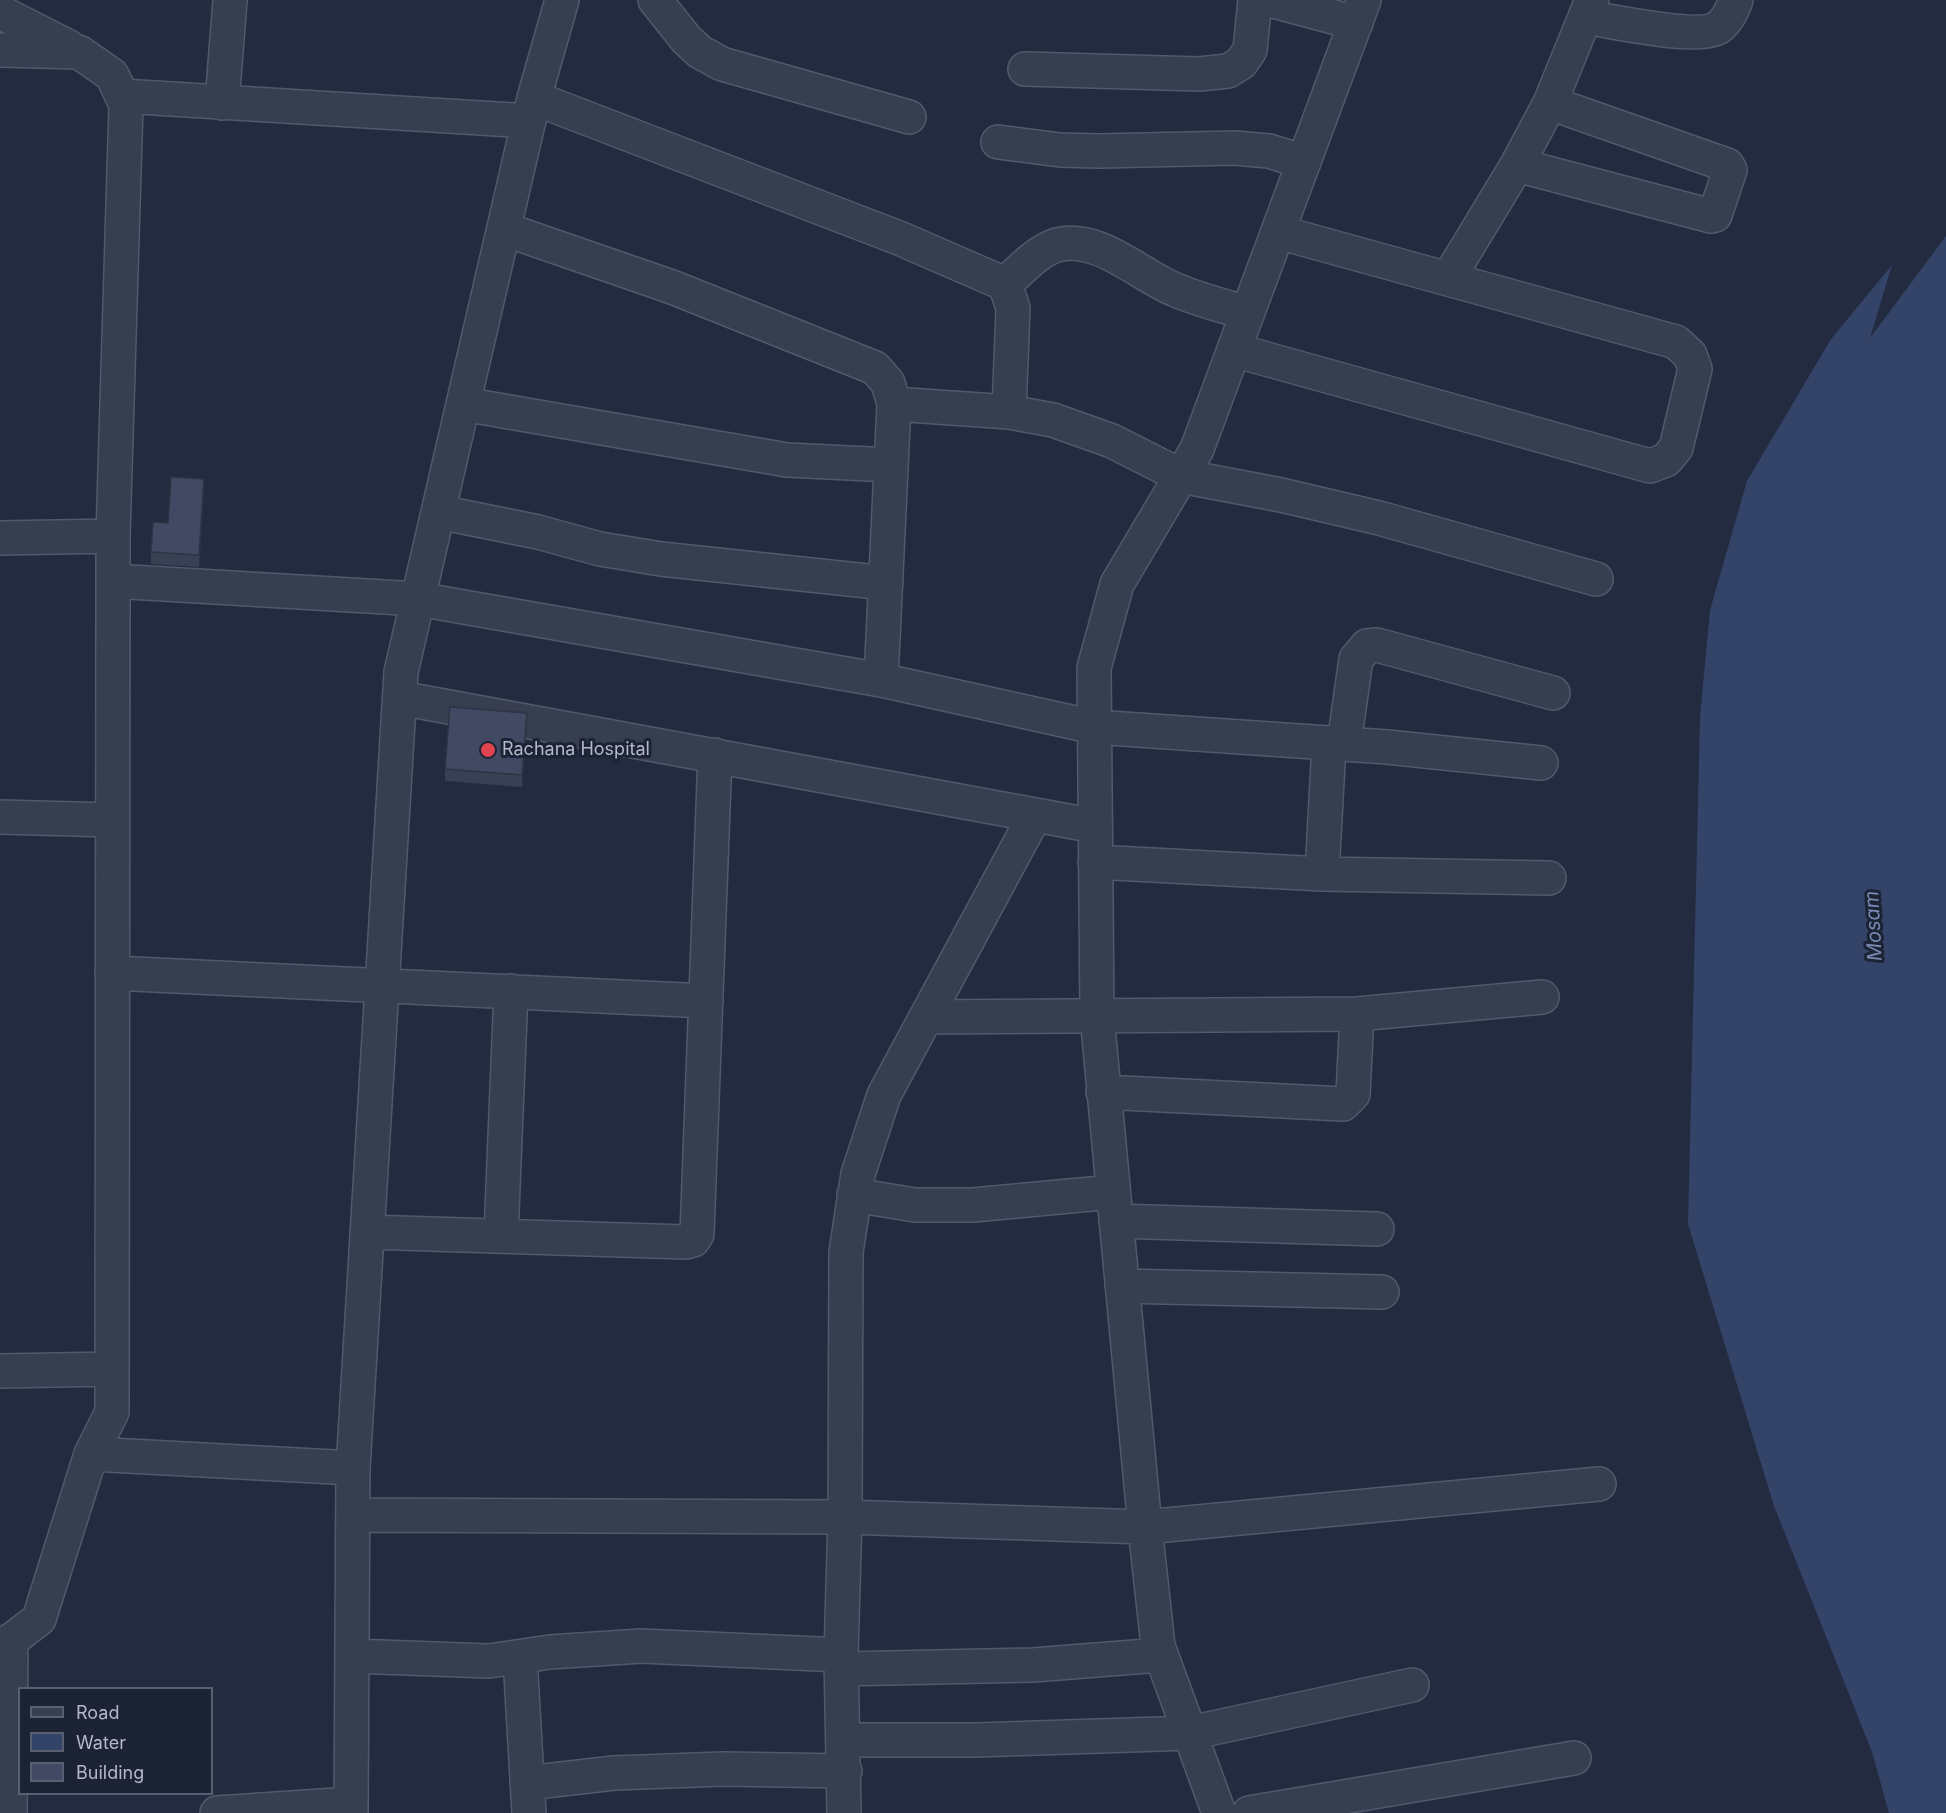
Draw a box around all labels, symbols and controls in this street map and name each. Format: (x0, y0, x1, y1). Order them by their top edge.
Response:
place label: Rachana Hospital (502, 739, 650, 761)
marker: Rachana Hospital (479, 741, 497, 759)
water label: Mosam (1860, 890, 1888, 962)
legend (18, 1687, 213, 1795)
text: Road (76, 1702, 119, 1723)
text: Water (76, 1732, 126, 1753)
text: Building (76, 1762, 144, 1783)

